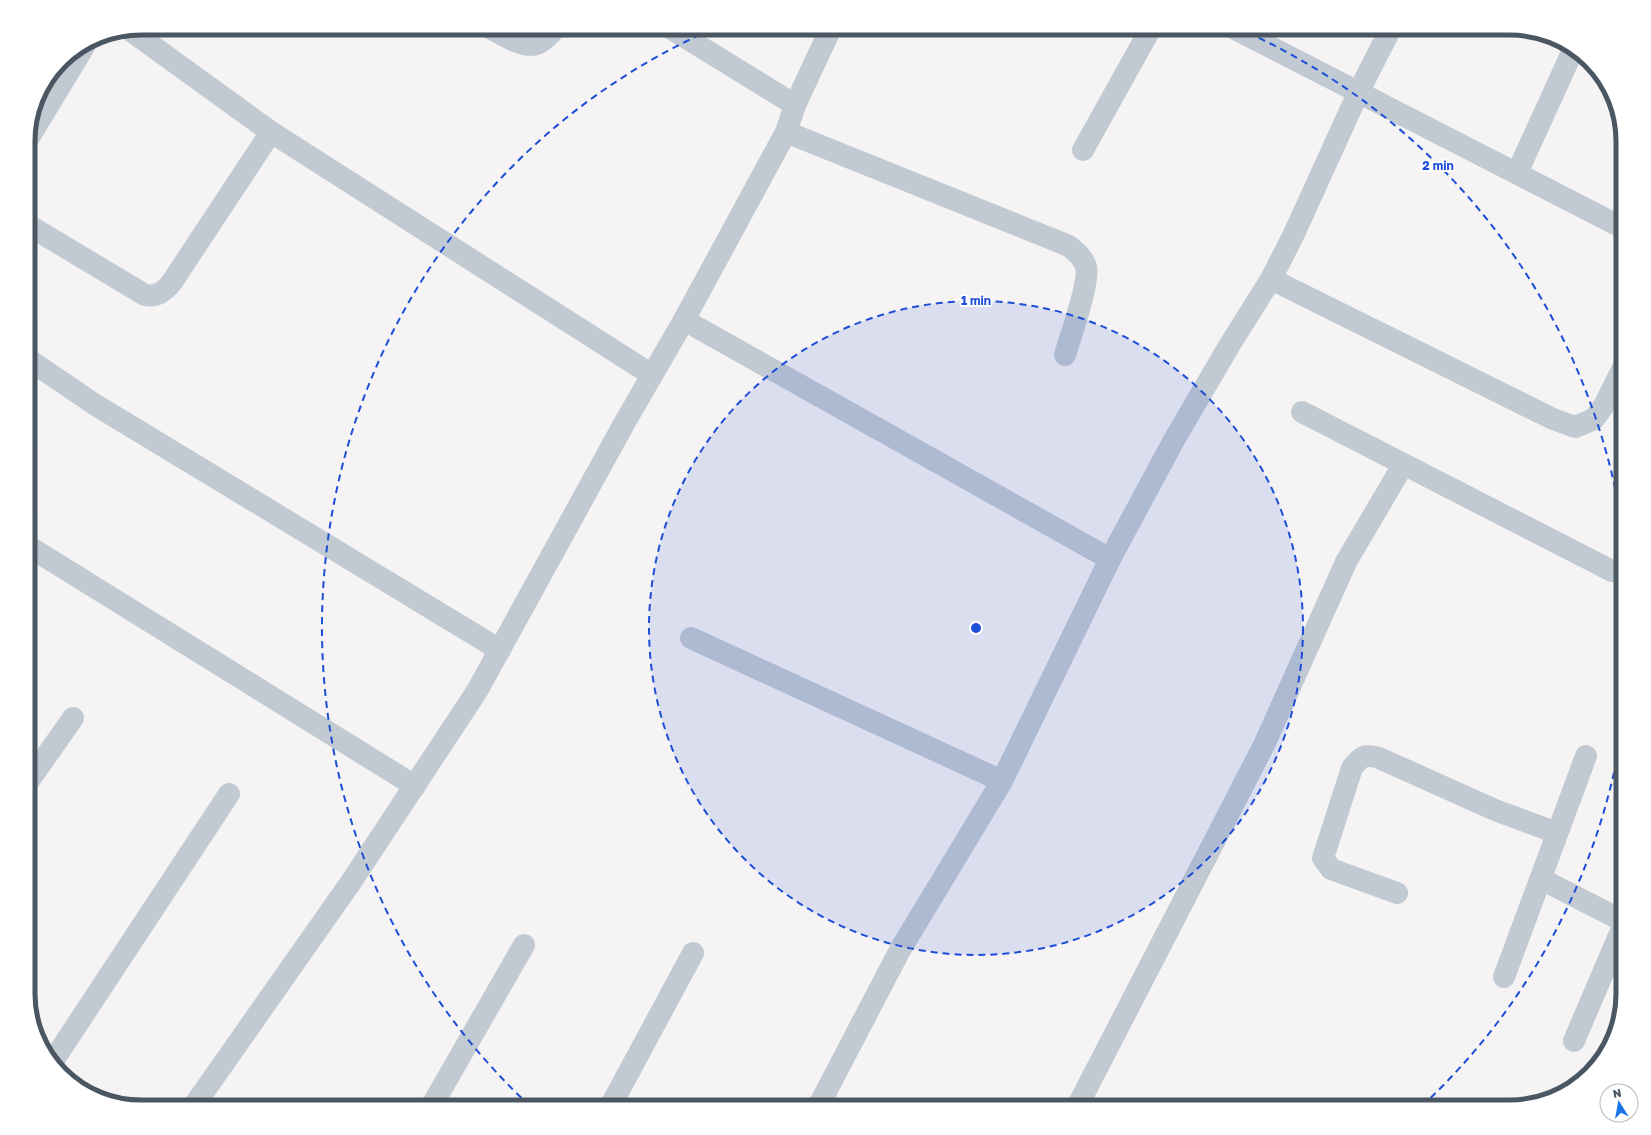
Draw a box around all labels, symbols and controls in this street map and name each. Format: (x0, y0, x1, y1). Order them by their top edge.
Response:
text: 2 min (1422, 158, 1454, 173)
text: 1 min (961, 293, 991, 308)
centre of rings (969, 621, 983, 635)
north arrow (1599, 1083, 1639, 1123)
text: N (1612, 1086, 1622, 1100)

